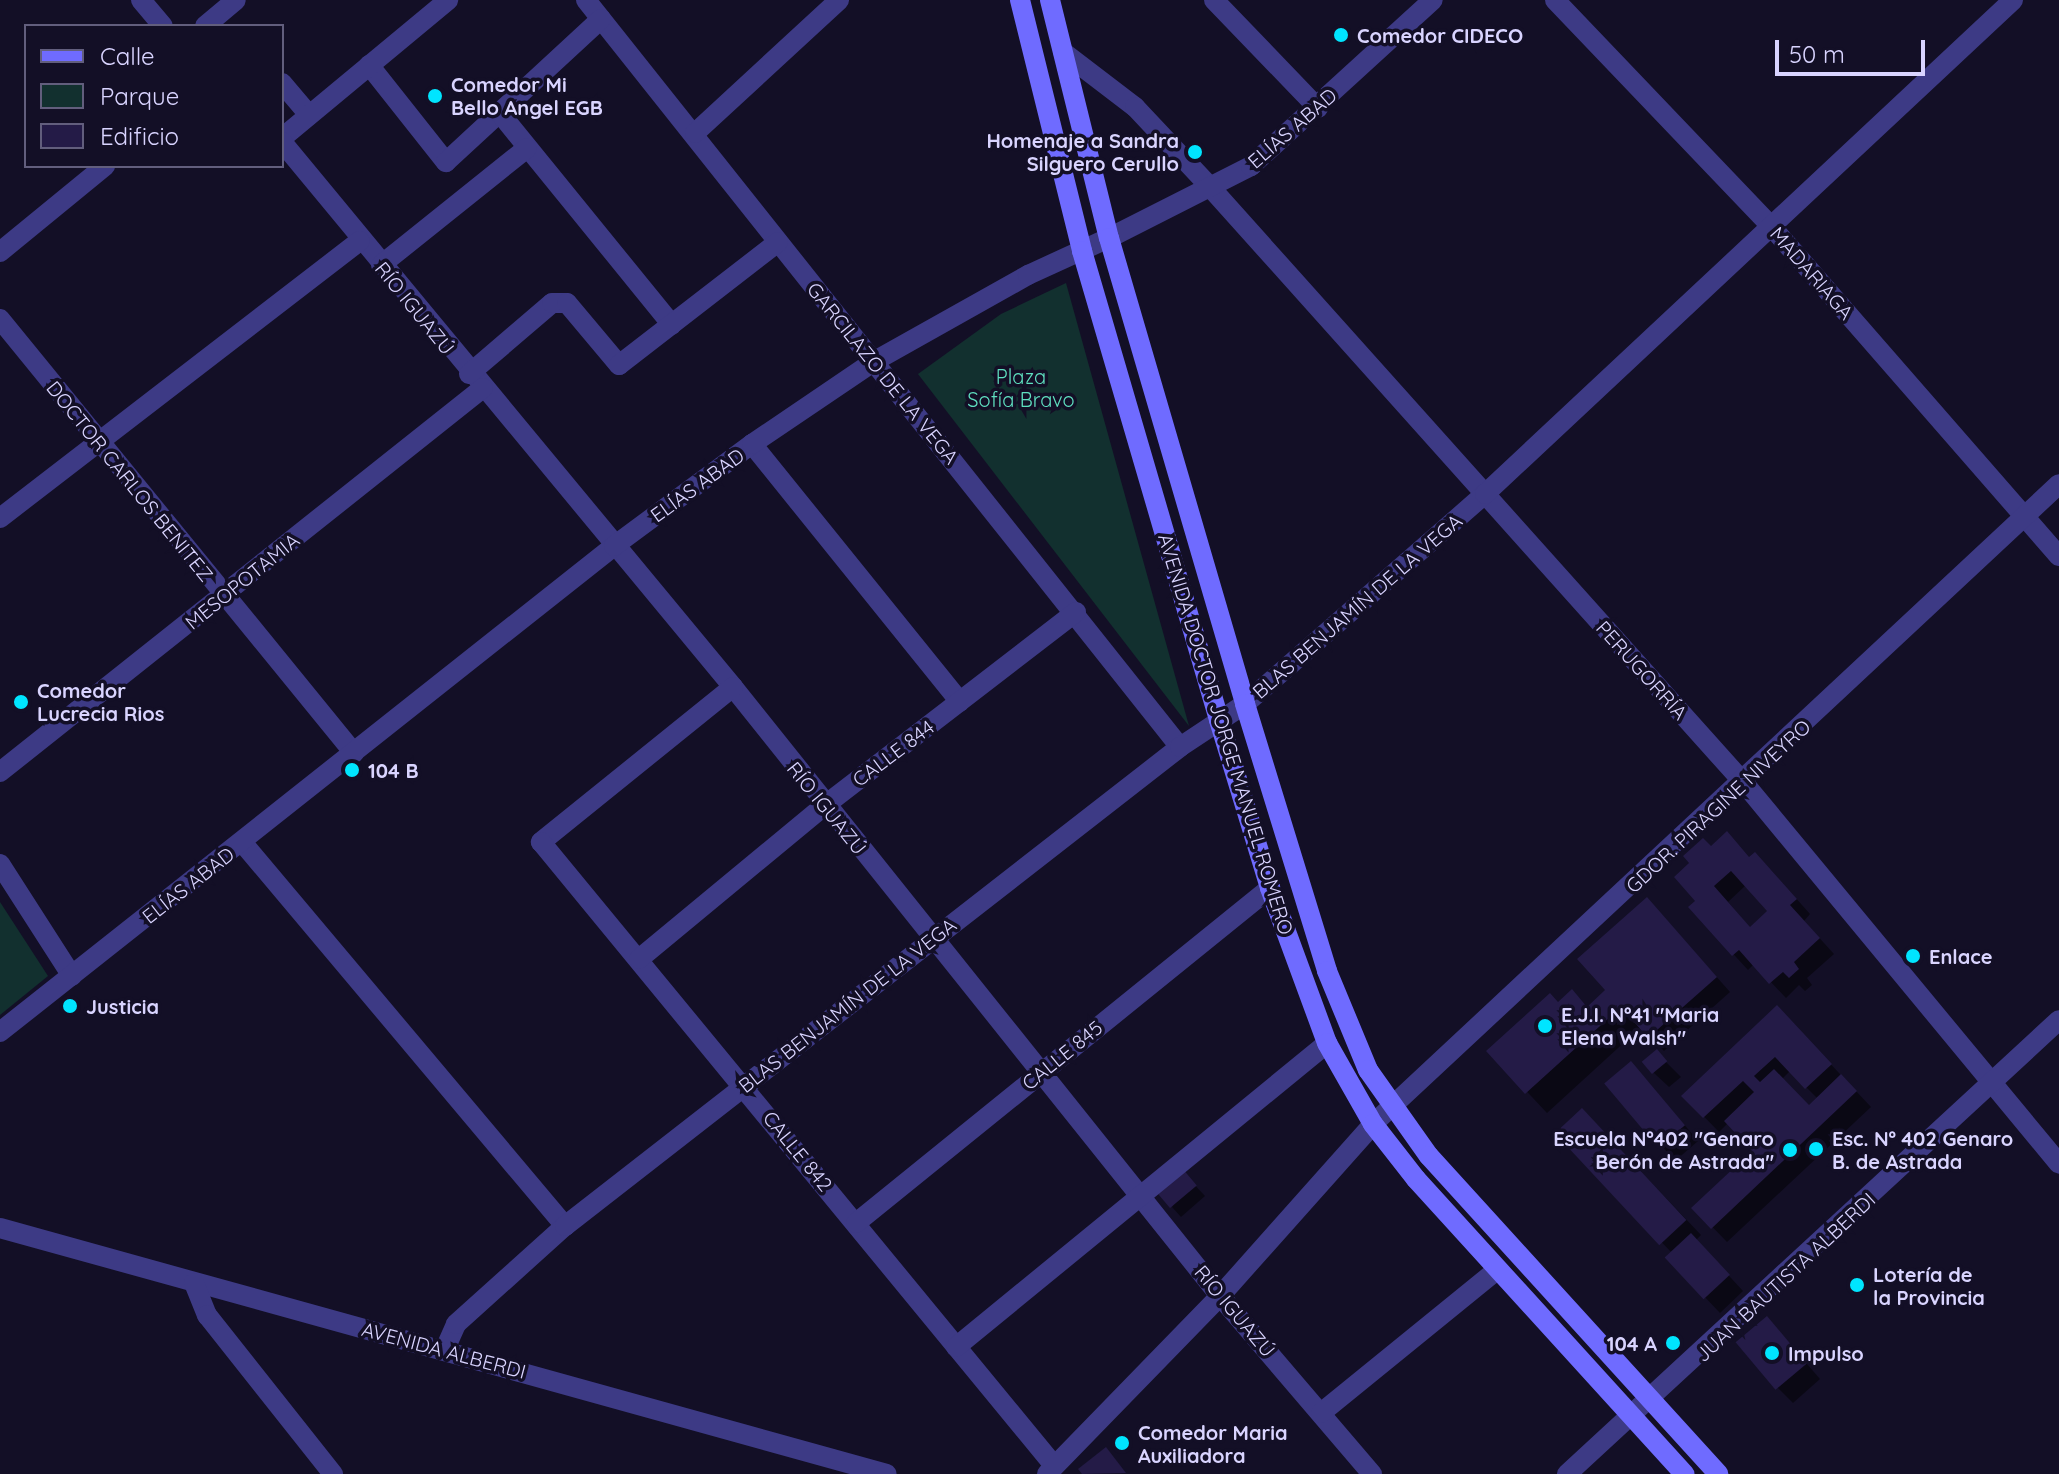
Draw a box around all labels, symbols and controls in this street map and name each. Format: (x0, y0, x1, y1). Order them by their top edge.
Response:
place label: Comedor CIDECO (1357, 23, 1523, 47)
legend (24, 24, 284, 168)
scale bar (1779, 24, 1929, 74)
marker: Comedor CIDECO (1332, 26, 1350, 44)
text: 50 m (1789, 39, 1845, 69)
text: Calle (100, 41, 155, 71)
place label: Comedor Mi Bello Angel EGB (451, 72, 603, 119)
text: Parque (100, 81, 179, 111)
street label: ELÍAS ABAD (1243, 83, 1341, 173)
marker: Comedor Mi Bello Angel EGB (426, 87, 444, 105)
text: Edificio (100, 121, 179, 151)
place label: Homenaje a Sandra Silguero Cerullo (986, 128, 1179, 175)
marker: Homenaje a Sandra Silguero Cerullo (1186, 143, 1204, 161)
street label: MADARIAGA (1765, 222, 1859, 324)
street label: RÍO IGUAZÚ (370, 257, 460, 359)
street label: GARCILAZO DE LA VEGA (802, 277, 964, 469)
park label: Plaza Sofía Bravo (967, 365, 1075, 412)
street label: DOCTOR CARLOS BENITEZ (42, 376, 218, 586)
street label: ELÍAS ABAD (645, 443, 749, 527)
street label: BLAS BENJAMÍN DE LA VEGA (1247, 509, 1467, 703)
street label: MESOPOTAMIA (180, 528, 304, 634)
street label: AVENIDA DOCTOR JORGE MANUEL ROMERO (1153, 531, 1299, 937)
street label: PERUGORRÍA (1591, 616, 1693, 724)
place label: Comedor Lucrecia Rios (37, 678, 164, 725)
marker: Comedor Lucrecia Rios (12, 693, 30, 711)
street label: GDOR. PIRAGINE NIVEYRO (1621, 714, 1815, 898)
street label: CALLE 844 (847, 715, 939, 791)
street label: RÍO IGUAZÚ (782, 757, 872, 859)
place label: 104 B (368, 758, 419, 782)
marker: 104 B (343, 761, 361, 779)
street label: ELÍAS ABAD (137, 842, 239, 928)
street label: BLAS BENJAMÍN DE LA VEGA (733, 913, 961, 1097)
place label: Enlace (1929, 944, 1993, 968)
marker: Enlace (1904, 947, 1922, 965)
place label: Justicia (86, 994, 159, 1018)
marker: Justicia (61, 997, 79, 1015)
place label: E.J.I. Nº41 "Maria Elena Walsh" (1561, 1002, 1719, 1049)
street label: CALLE 845 (1017, 1015, 1107, 1095)
marker: E.J.I. Nº41 "Maria Elena Walsh" (1536, 1017, 1554, 1035)
street label: CALLE 842 (758, 1106, 838, 1196)
place label: Escuela Nº402 "Genaro Berón de Astrada" (1553, 1126, 1774, 1173)
place label: Esc. Nº 402 Genaro B. de Astrada (1832, 1126, 2013, 1173)
marker: Esc. Nº 402 Genaro B. de Astrada (1807, 1140, 1825, 1158)
marker: Escuela Nº402 "Genaro Berón de Astrada" (1781, 1141, 1799, 1159)
street label: JUAN BAUTISTA ALBERDI (1690, 1187, 1880, 1367)
street label: RÍO IGUAZÚ (1190, 1260, 1280, 1362)
place label: Lotería de la Provincia (1873, 1262, 1985, 1309)
marker: Lotería de la Provincia (1848, 1276, 1866, 1294)
street label: AVENIDA ALBERDI (359, 1317, 529, 1383)
place label: 104 A (1607, 1331, 1657, 1355)
marker: 104 A (1664, 1334, 1682, 1352)
place label: Impulso (1788, 1341, 1864, 1365)
marker: Impulso (1763, 1344, 1781, 1362)
place label: Comedor Maria Auxiliadora (1138, 1420, 1287, 1467)
marker: Comedor Maria Auxiliadora (1113, 1434, 1131, 1452)

